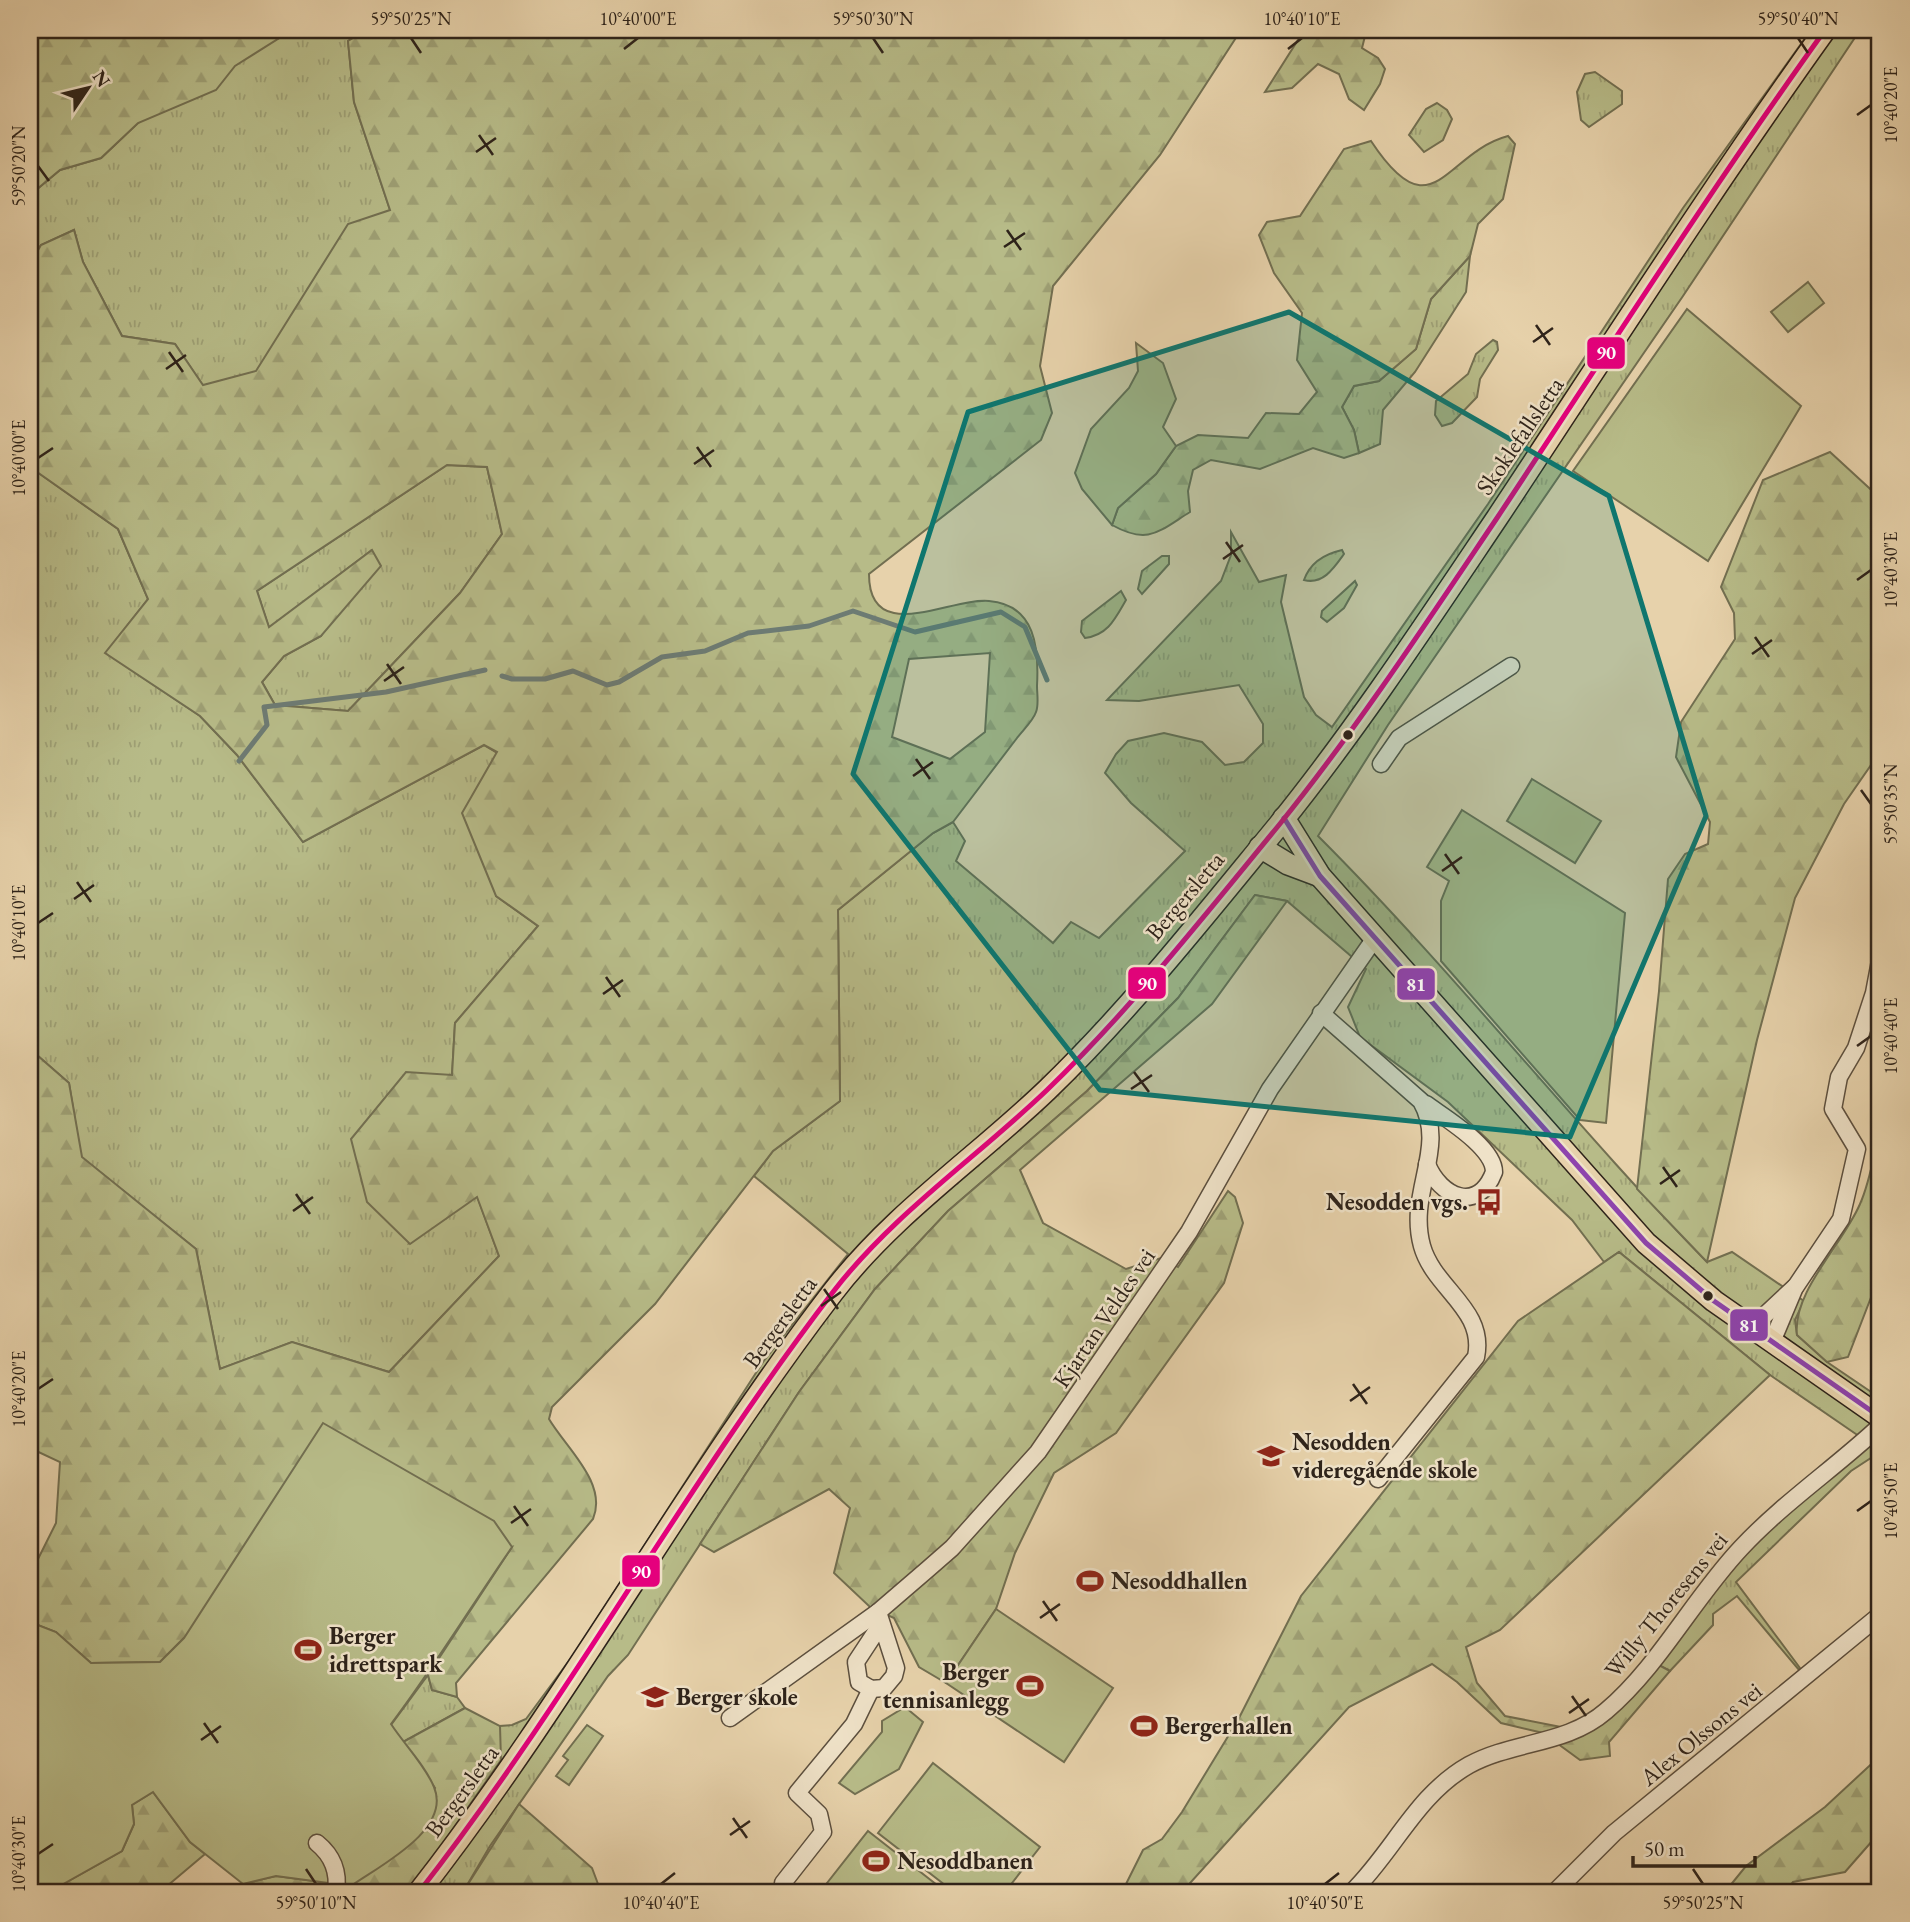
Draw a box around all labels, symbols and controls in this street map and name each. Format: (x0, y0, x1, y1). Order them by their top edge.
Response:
text: 59°50'25"N (371, 7, 452, 30)
text: 10°40'00"E (600, 7, 676, 30)
text: 59°50'30"N (833, 7, 914, 30)
text: 10°40'10"E (1264, 7, 1340, 30)
text: 59°50'40"N (1758, 7, 1839, 30)
north arrow (52, 52, 122, 122)
text: N (87, 65, 117, 93)
text: 10°40'20"E (1879, 67, 1902, 143)
text: 59°50'20"N (7, 125, 30, 206)
line badge: 90 (1586, 336, 1626, 370)
text: 90 (1596, 340, 1616, 365)
street label: Skoklefallsletta (1469, 370, 1571, 501)
text: 10°40'00"E (7, 420, 30, 496)
text: 10°40'30"E (1879, 532, 1902, 608)
unlabelled marker (1341, 728, 1355, 742)
text: 59°50'35"N (1879, 763, 1902, 844)
street label: Bergersletta (1138, 844, 1231, 947)
text: 10°40'10"E (7, 885, 30, 961)
line badge: 90 (1127, 966, 1167, 1000)
line badge: 81 (1396, 967, 1436, 1001)
text: 90 (1137, 971, 1157, 996)
text: 81 (1406, 972, 1426, 997)
text: 10°40'40"E (1879, 998, 1902, 1074)
place label: Nesodden vgs. (1326, 1186, 1468, 1218)
bus stop icon: Nesodden vgs. (1474, 1187, 1504, 1217)
street label: Kjartan Veldes vei (1045, 1242, 1162, 1394)
street label: Bergersletta (736, 1269, 824, 1374)
unlabelled marker (1701, 1289, 1715, 1303)
line badge: 81 (1729, 1308, 1769, 1342)
text: 81 (1739, 1313, 1759, 1338)
text: 10°40'20"E (7, 1351, 30, 1427)
place label: Nesodden videregående skole (1292, 1426, 1477, 1486)
school or university icon: Nesodden videregående skole (1256, 1441, 1286, 1471)
text: 10°40'50"E (1879, 1463, 1902, 1539)
street label: Willy Thoresens vei (1597, 1525, 1734, 1684)
line badge: 90 (621, 1554, 661, 1588)
text: 90 (631, 1559, 651, 1584)
place label: Nesoddhallen (1111, 1565, 1248, 1596)
sports icon: Nesoddhallen (1075, 1566, 1105, 1596)
place label: Berger idrettspark (329, 1620, 443, 1679)
sports icon: Berger idrettspark (293, 1635, 323, 1665)
place label: Berger tennisanlegg (883, 1656, 1010, 1716)
sports icon: Berger tennisanlegg (1015, 1671, 1045, 1701)
street label: Alex Olssons vei (1633, 1675, 1768, 1793)
place label: Berger skole (676, 1681, 798, 1713)
school or university icon: Berger skole (640, 1682, 670, 1712)
place label: Bergerhallen (1165, 1710, 1293, 1742)
sports icon: Bergerhallen (1129, 1711, 1159, 1741)
street label: Bergersletta (418, 1738, 506, 1843)
text: 10°40'30"E (7, 1816, 30, 1892)
scale bar (1633, 1824, 1756, 1868)
text: 50 m (1644, 1835, 1685, 1862)
place label: Nesoddbanen (897, 1845, 1034, 1876)
sports icon: Nesoddbanen (861, 1846, 891, 1876)
text: 59°50'10"N (276, 1891, 357, 1914)
text: 10°40'40"E (623, 1891, 699, 1914)
text: 10°40'50"E (1287, 1891, 1363, 1914)
text: 59°50'25"N (1663, 1891, 1744, 1914)

